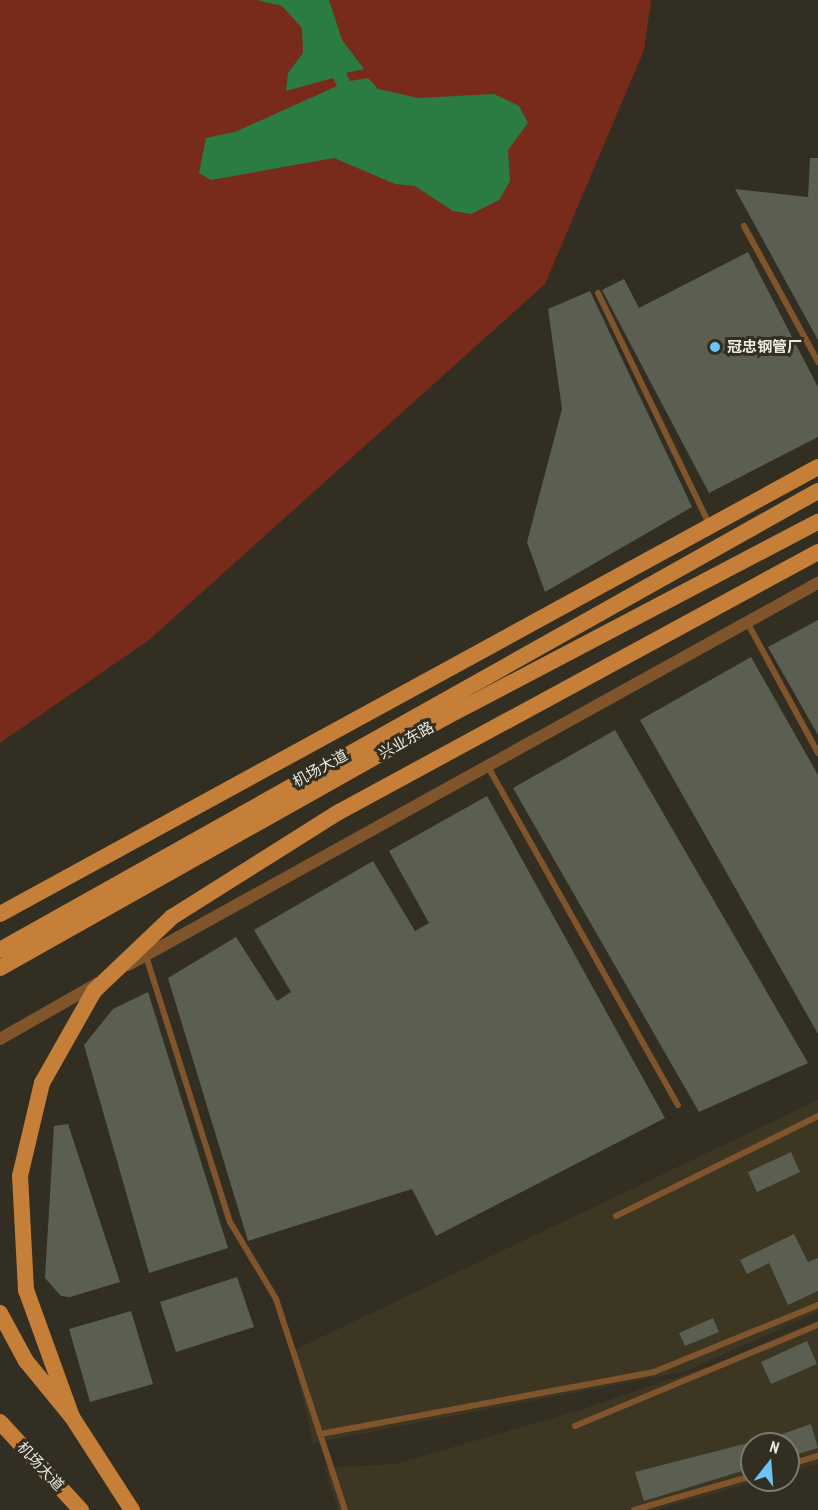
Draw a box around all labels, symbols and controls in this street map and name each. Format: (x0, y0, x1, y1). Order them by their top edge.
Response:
place label: 冠忠钢管厂 (727, 338, 802, 356)
marker: 冠忠钢管厂 (708, 340, 722, 354)
street label: 兴业东路 (375, 718, 437, 762)
street label: 机场大道 (289, 746, 351, 790)
north arrow (740, 1432, 800, 1492)
text: N (768, 1436, 782, 1458)
street label: 机场大道 (14, 1438, 68, 1494)

